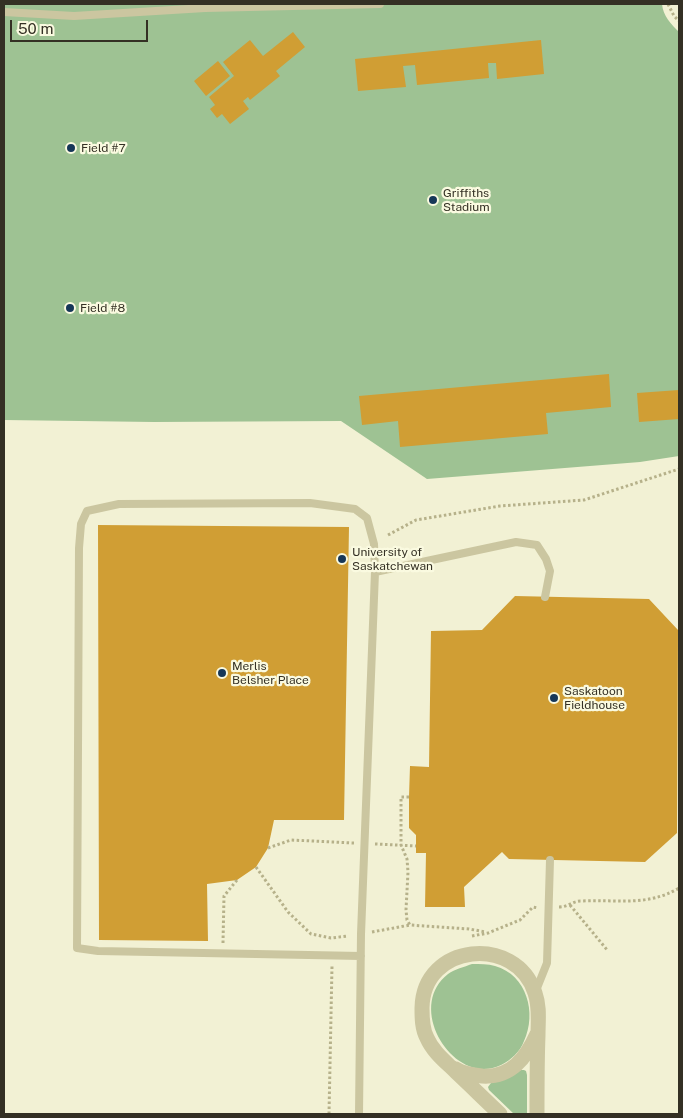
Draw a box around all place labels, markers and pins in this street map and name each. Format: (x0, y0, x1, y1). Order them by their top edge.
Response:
place label: Field #7 (81, 141, 126, 155)
marker: Field #7 (65, 142, 77, 154)
place label: Griffiths Stadium (443, 186, 490, 214)
marker: Griffiths Stadium (427, 194, 439, 206)
place label: Field #8 (80, 301, 125, 315)
marker: Field #8 (64, 302, 76, 314)
place label: University of Saskatchewan (352, 545, 433, 573)
marker: University of Saskatchewan (336, 553, 348, 565)
place label: Merlis Belsher Place (232, 659, 309, 687)
marker: Merlis Belsher Place (216, 667, 228, 679)
place label: Saskatoon Fieldhouse (564, 684, 625, 712)
marker: Saskatoon Fieldhouse (548, 692, 560, 704)

